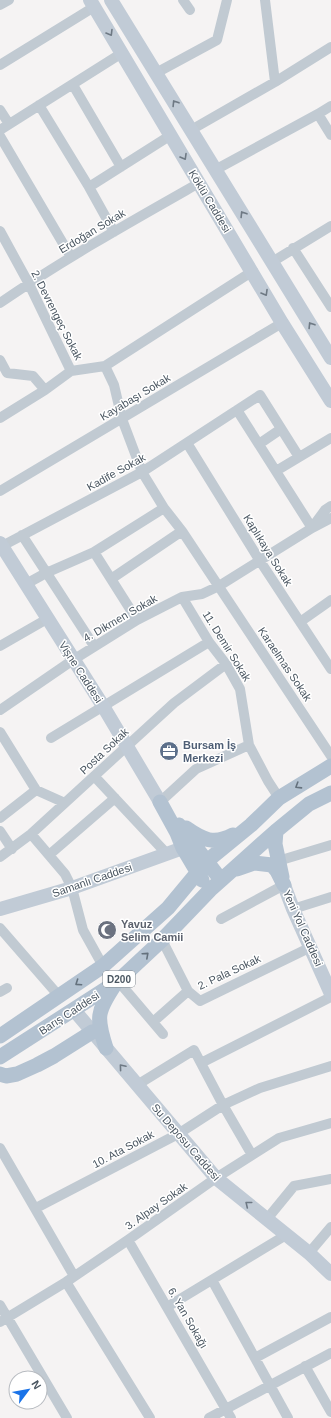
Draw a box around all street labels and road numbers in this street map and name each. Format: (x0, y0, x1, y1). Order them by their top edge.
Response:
street label: Köklü Caddesi (187, 168, 233, 234)
street label: Erdoğan Sokak (57, 206, 128, 256)
street label: 2. Devrengeç Sokak (29, 268, 85, 362)
street label: Kayabaşı Sokak (98, 371, 173, 423)
street label: Kadife Sokak (85, 451, 148, 493)
street label: Kaplıkaya Sokak (241, 512, 295, 588)
street label: 4. Dikmen Sokak (81, 592, 159, 644)
street label: 11. Demir Sokak (201, 609, 254, 684)
street label: Karaelmas Sokak (256, 625, 314, 703)
street label: Vişne Caddesi (57, 639, 105, 705)
street label: Posta Sokak (77, 725, 131, 776)
street label: Samanlı Caddesi (50, 861, 134, 899)
street label: Yeni Yol Caddesi (281, 888, 325, 968)
street label: 2. Pala Sokak (196, 952, 263, 992)
road number: D200 (103, 971, 135, 987)
street label: Barış Caddesi (37, 989, 101, 1037)
street label: Su Deposu Caddesi (149, 1101, 223, 1183)
street label: 10. Ata Sokak (90, 1128, 156, 1170)
street label: 3. Alpay Sokak (123, 1180, 190, 1232)
street label: 6. Yan Sokağı (166, 1286, 210, 1350)

